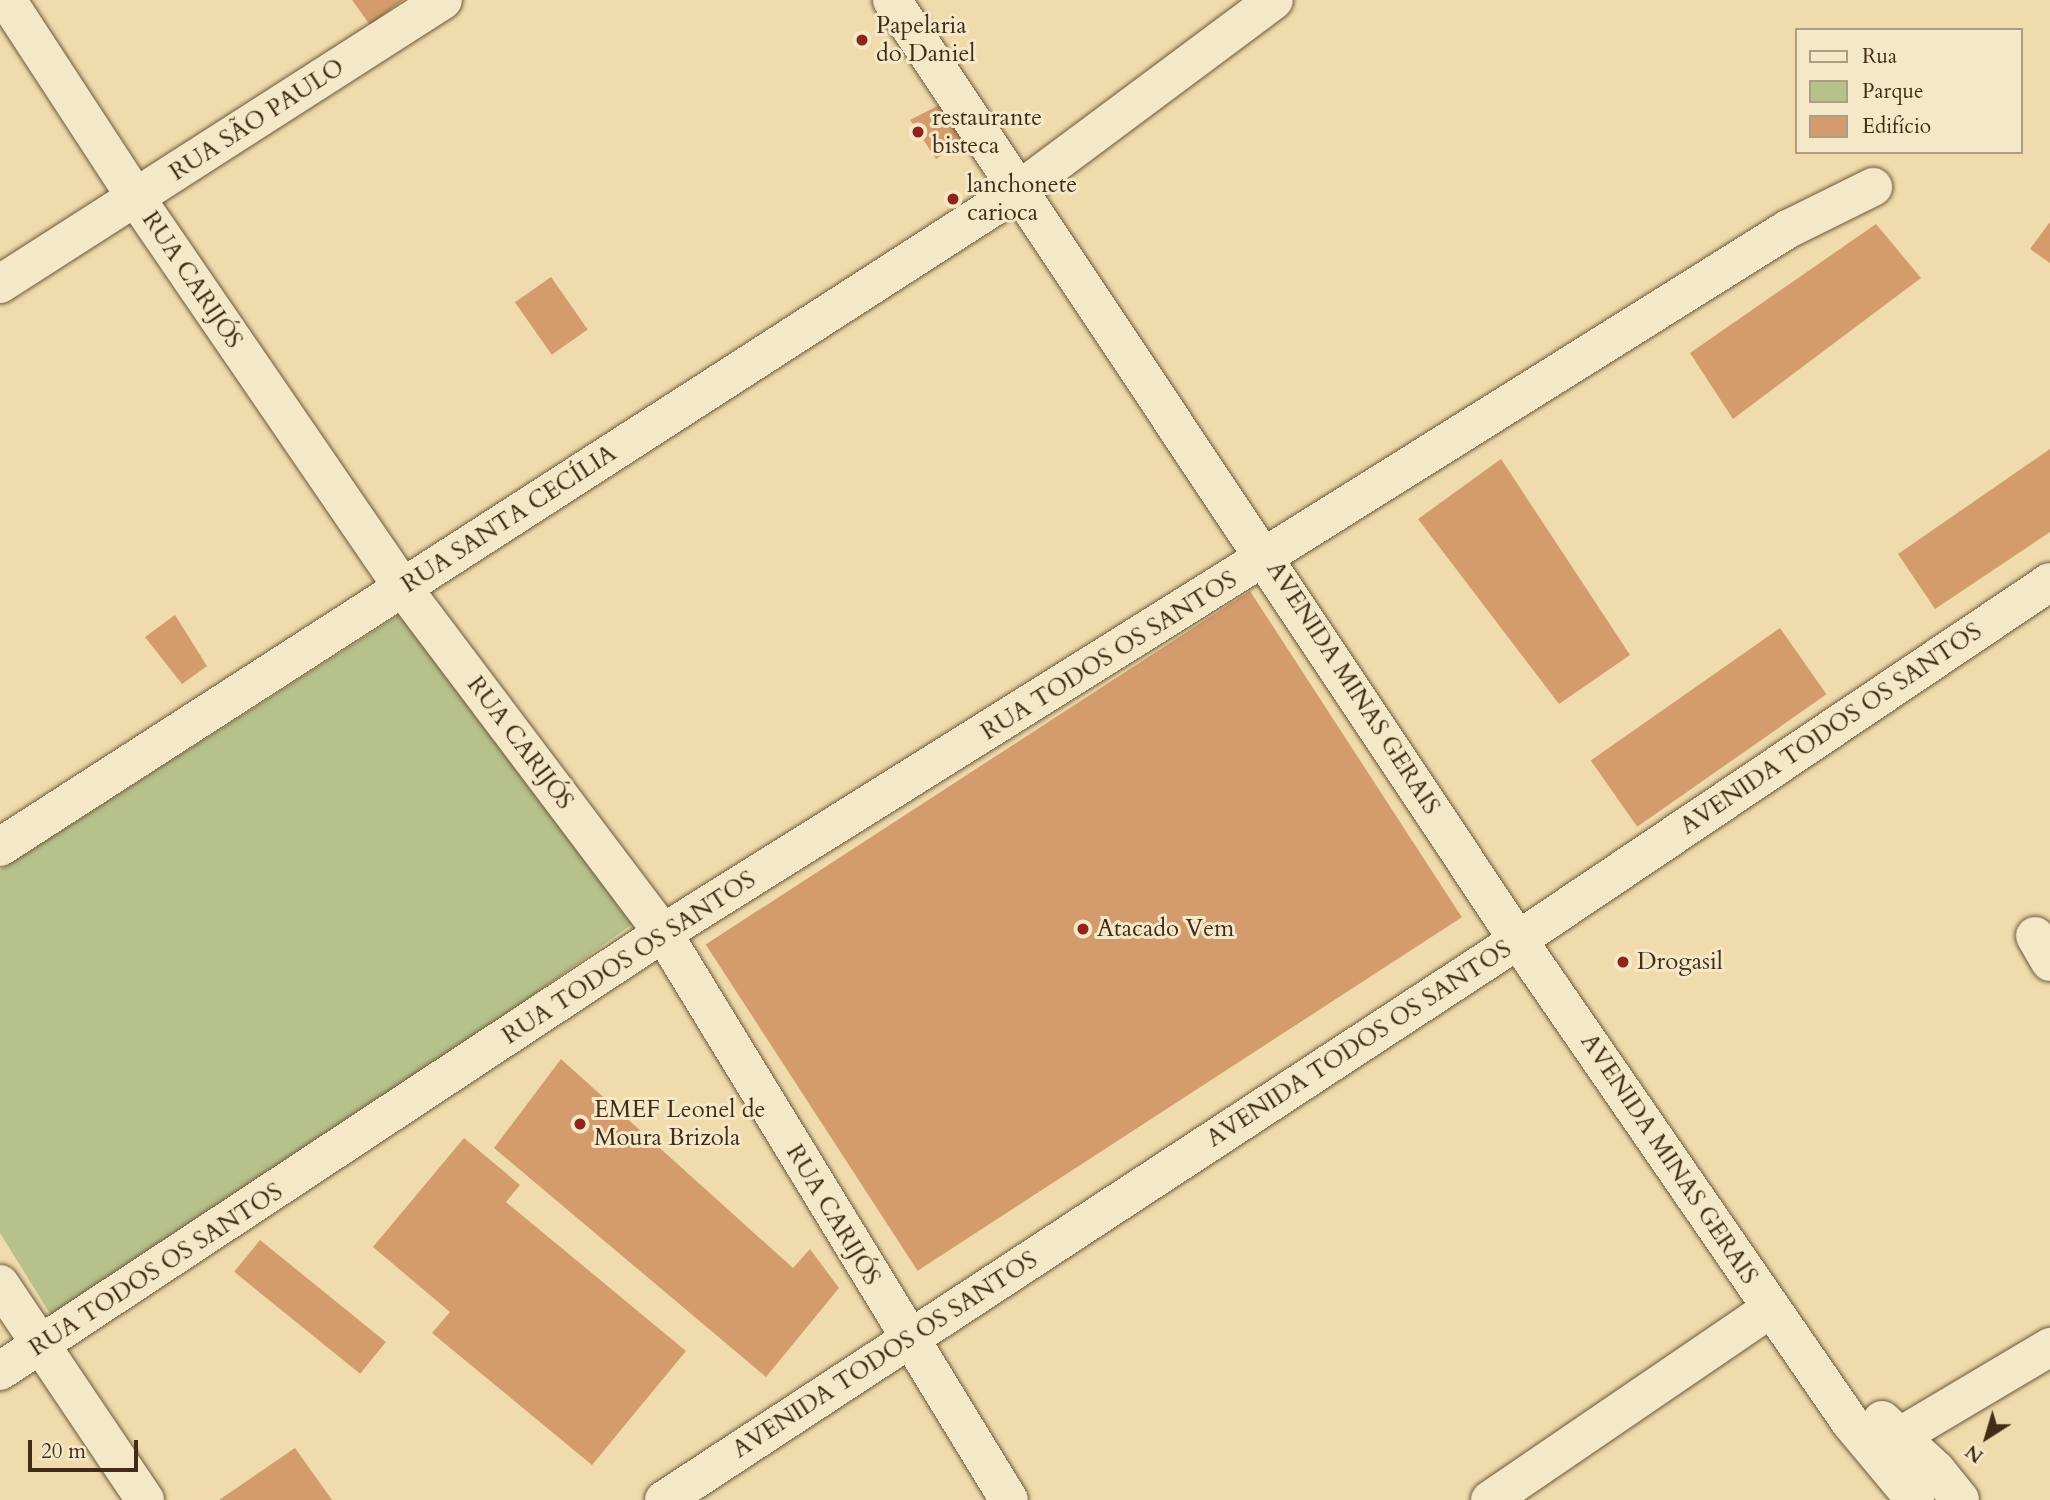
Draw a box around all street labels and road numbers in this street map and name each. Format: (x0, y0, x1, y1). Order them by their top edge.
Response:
street label: RUA SÃO PAULO (164, 53, 350, 187)
street label: RUA CARIJÓS (136, 206, 248, 354)
street label: RUA SANTA CECÍLIA (396, 439, 622, 599)
street label: AVENIDA MINAS GERAIS (1260, 556, 1446, 820)
street label: RUA TODOS OS SANTOS (976, 565, 1242, 747)
street label: AVENIDA TODOS OS SANTOS (1675, 617, 1987, 841)
street label: RUA CARIJÓS (461, 671, 579, 815)
street label: RUA TODOS OS SANTOS (497, 865, 761, 1051)
street label: AVENIDA TODOS OS SANTOS (1201, 935, 1517, 1153)
street label: AVENIDA MINAS GERAIS (1574, 1028, 1764, 1290)
street label: RUA CARIJÓS (780, 1140, 886, 1290)
street label: RUA TODOS OS SANTOS (24, 1177, 288, 1363)
street label: AVENIDA TODOS OS SANTOS (727, 1246, 1043, 1464)

